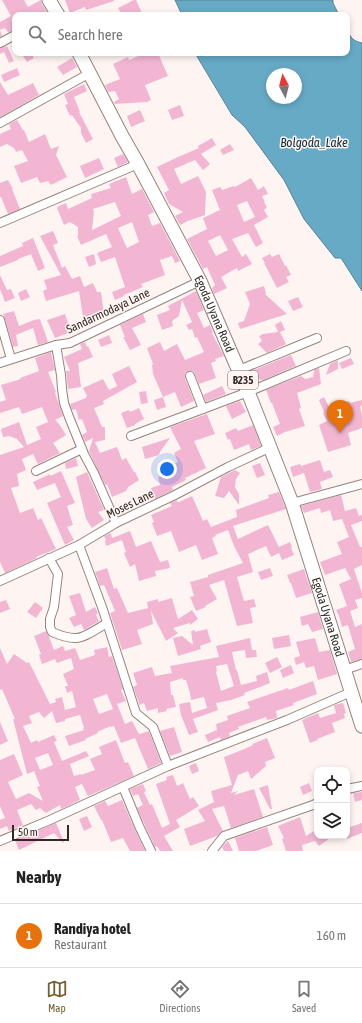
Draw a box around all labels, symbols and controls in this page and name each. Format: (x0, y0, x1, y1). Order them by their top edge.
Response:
search box (12, 12, 350, 56)
icon: search (26, 23, 48, 45)
text: Search here (58, 26, 123, 43)
north arrow (266, 68, 302, 104)
water label: Bolgoda_Lake (280, 135, 348, 150)
street label: Egoda Uyana Road (191, 273, 237, 354)
street label: Sandarmodaya Lane (64, 286, 152, 336)
road number: B235 (228, 371, 258, 389)
pin: 1 (327, 400, 353, 433)
your location (157, 459, 177, 479)
street label: Moses Lane (104, 487, 156, 521)
street label: Egoda Uyana Road (309, 576, 347, 658)
map controls (314, 767, 350, 839)
button: locate (314, 767, 350, 803)
button: layers (314, 803, 350, 839)
scale bar (12, 823, 69, 842)
text: 50 m (18, 826, 38, 838)
text: Nearby (16, 867, 62, 887)
text: Randiya hotel (54, 920, 131, 937)
text: 1 (26, 928, 32, 943)
text: 160 m (317, 928, 346, 943)
text: Restaurant (54, 937, 107, 952)
tab: Map (46, 978, 68, 1014)
tab: Directions (159, 978, 200, 1014)
tab: Saved (292, 978, 316, 1014)

